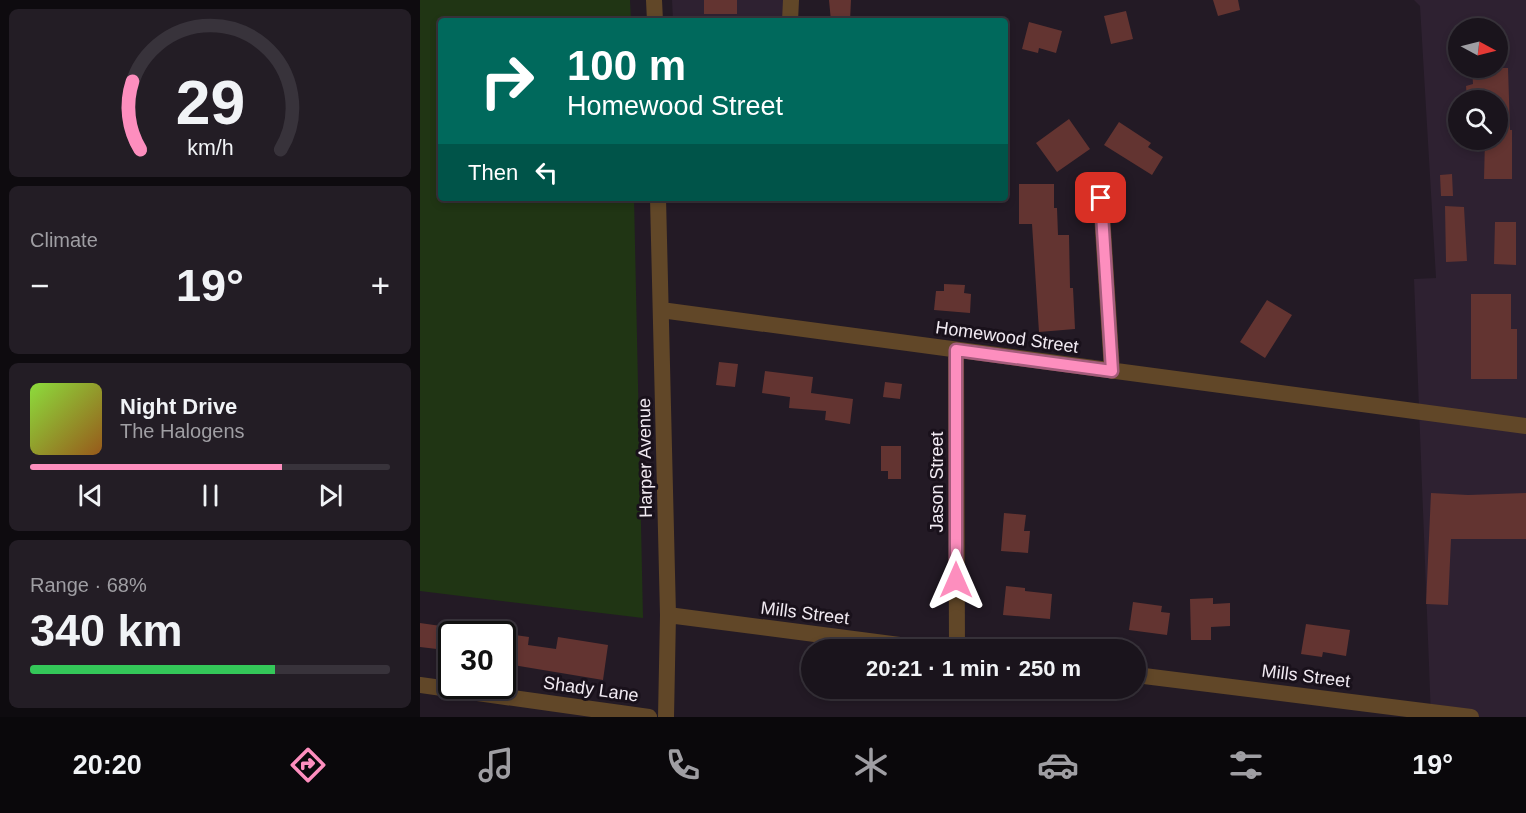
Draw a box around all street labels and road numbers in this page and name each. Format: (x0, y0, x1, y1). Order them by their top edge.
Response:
street label: Homewood Street (934, 317, 1080, 357)
street label: Harper Avenue (634, 398, 656, 518)
street label: Jason Street (927, 431, 947, 533)
street label: Mills Street (760, 598, 850, 628)
street label: Mills Street (1261, 661, 1351, 691)
street label: Shady Lane (542, 672, 640, 706)

